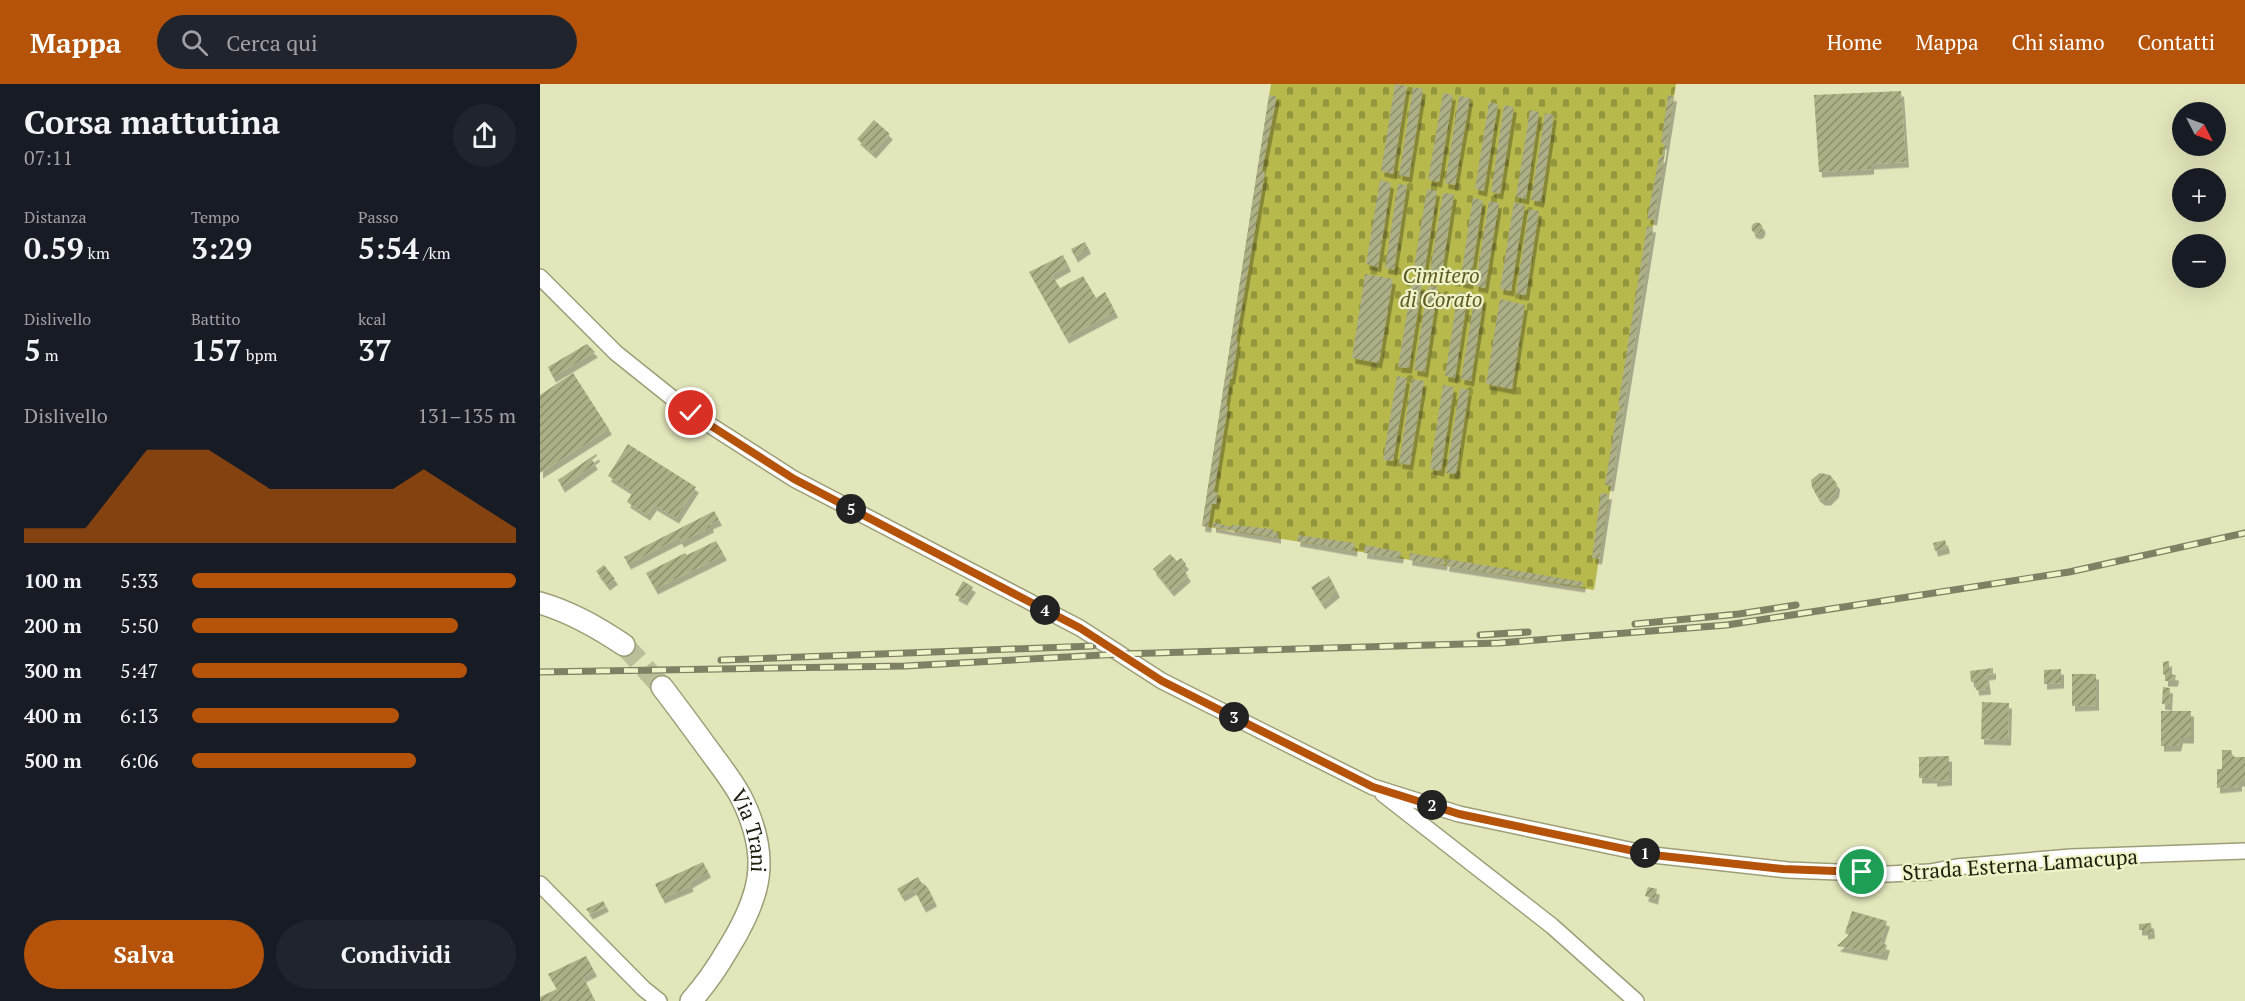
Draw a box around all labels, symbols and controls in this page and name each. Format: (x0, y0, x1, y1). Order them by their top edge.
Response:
search box (157, 15, 577, 69)
text: Mappa (30, 24, 121, 61)
icon: search (178, 26, 211, 59)
text: Cerca qui (226, 28, 318, 57)
text: Home (1827, 28, 1882, 56)
text: Mappa (1915, 28, 1979, 56)
text: Chi siamo (2012, 28, 2105, 56)
text: Contatti (2138, 28, 2215, 56)
text: Corsa mattutina (24, 100, 280, 143)
north arrow (2172, 102, 2226, 156)
map controls (2172, 102, 2226, 288)
button: share (453, 104, 516, 167)
text: 07:11 (24, 144, 73, 171)
button: + (2172, 168, 2226, 222)
text: Distanza (24, 206, 86, 228)
text: Tempo (191, 206, 240, 228)
text: Passo (358, 206, 398, 228)
text: 0.59 (24, 228, 84, 268)
text: 3:29 (191, 228, 252, 268)
text: 5:54 (358, 228, 419, 268)
button: − (2172, 234, 2226, 288)
text: km (84, 242, 110, 264)
text: /km (419, 242, 451, 264)
park label: Cimitero di Corato (1400, 261, 1482, 313)
text: Dislivello (24, 308, 91, 330)
text: Battito (191, 308, 240, 330)
text: kcal (358, 308, 386, 330)
text: 5 (24, 330, 41, 370)
text: 157 (191, 330, 242, 370)
text: 37 (358, 330, 392, 370)
text: m (41, 344, 59, 366)
text: bpm (242, 344, 277, 366)
pin (665, 387, 716, 438)
icon: check (674, 396, 707, 429)
text: Dislivello (24, 402, 108, 429)
text: 131–135 m (417, 402, 516, 429)
pin: 5 (836, 494, 866, 524)
text: 5 (846, 498, 856, 520)
text: 100 m (24, 567, 82, 594)
text: 5:33 (120, 567, 159, 594)
pin: 4 (1030, 595, 1060, 625)
text: 4 (1040, 599, 1050, 621)
text: 200 m (24, 612, 82, 639)
text: 5:50 (120, 612, 159, 639)
text: 300 m (24, 657, 82, 684)
text: 5:47 (120, 657, 159, 684)
text: 400 m (24, 702, 82, 729)
text: 6:13 (120, 702, 159, 729)
pin: 3 (1219, 702, 1249, 732)
text: 3 (1229, 706, 1239, 728)
text: 500 m (24, 747, 82, 774)
text: 6:06 (120, 747, 159, 774)
street label: Via Trani (725, 784, 773, 873)
pin: 2 (1417, 790, 1447, 820)
text: 2 (1427, 794, 1437, 816)
pin: 1 (1630, 838, 1660, 868)
text: 1 (1640, 842, 1650, 864)
street label: Strada Esterna Lamacupa (1901, 842, 2139, 886)
pin (1836, 846, 1887, 897)
icon: arrive (1845, 855, 1878, 888)
button: Salva (24, 920, 264, 989)
button: Condividi (276, 920, 516, 989)

